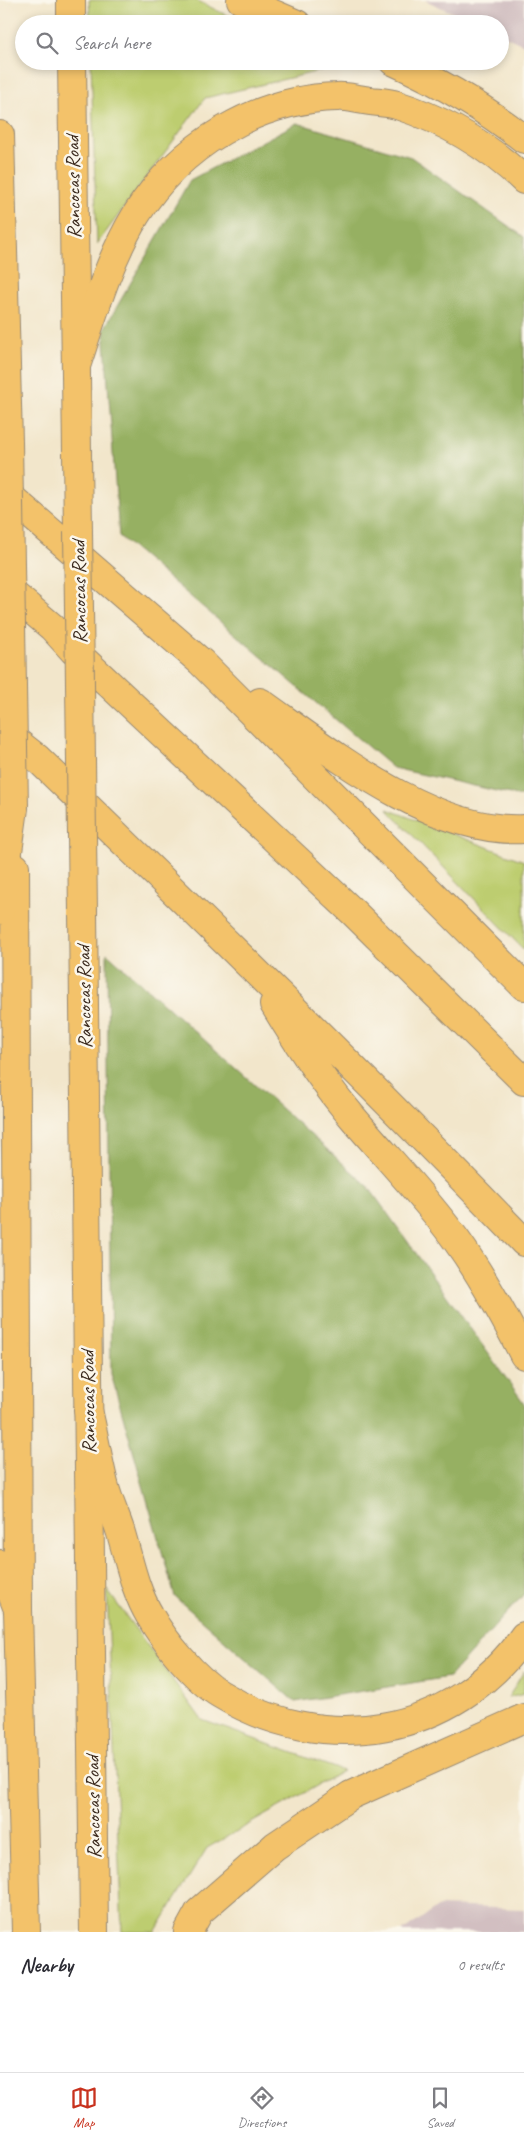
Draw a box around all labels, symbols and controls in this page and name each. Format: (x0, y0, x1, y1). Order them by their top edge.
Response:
search box (15, 15, 509, 70)
icon: search (33, 29, 61, 57)
text: Search here (73, 31, 150, 55)
street label: Rancocas Road (60, 132, 86, 239)
street label: Rancocas Road (66, 537, 92, 644)
street label: Rancocas Road (71, 942, 97, 1049)
street label: Rancocas Road (75, 1347, 101, 1454)
street label: Rancocas Road (80, 1752, 106, 1859)
text: Nearby (20, 1952, 73, 1978)
text: 0 results (457, 1955, 504, 1975)
tab: Map (70, 2084, 98, 2131)
tab: Directions (238, 2084, 286, 2131)
tab: Saved (426, 2084, 454, 2131)

